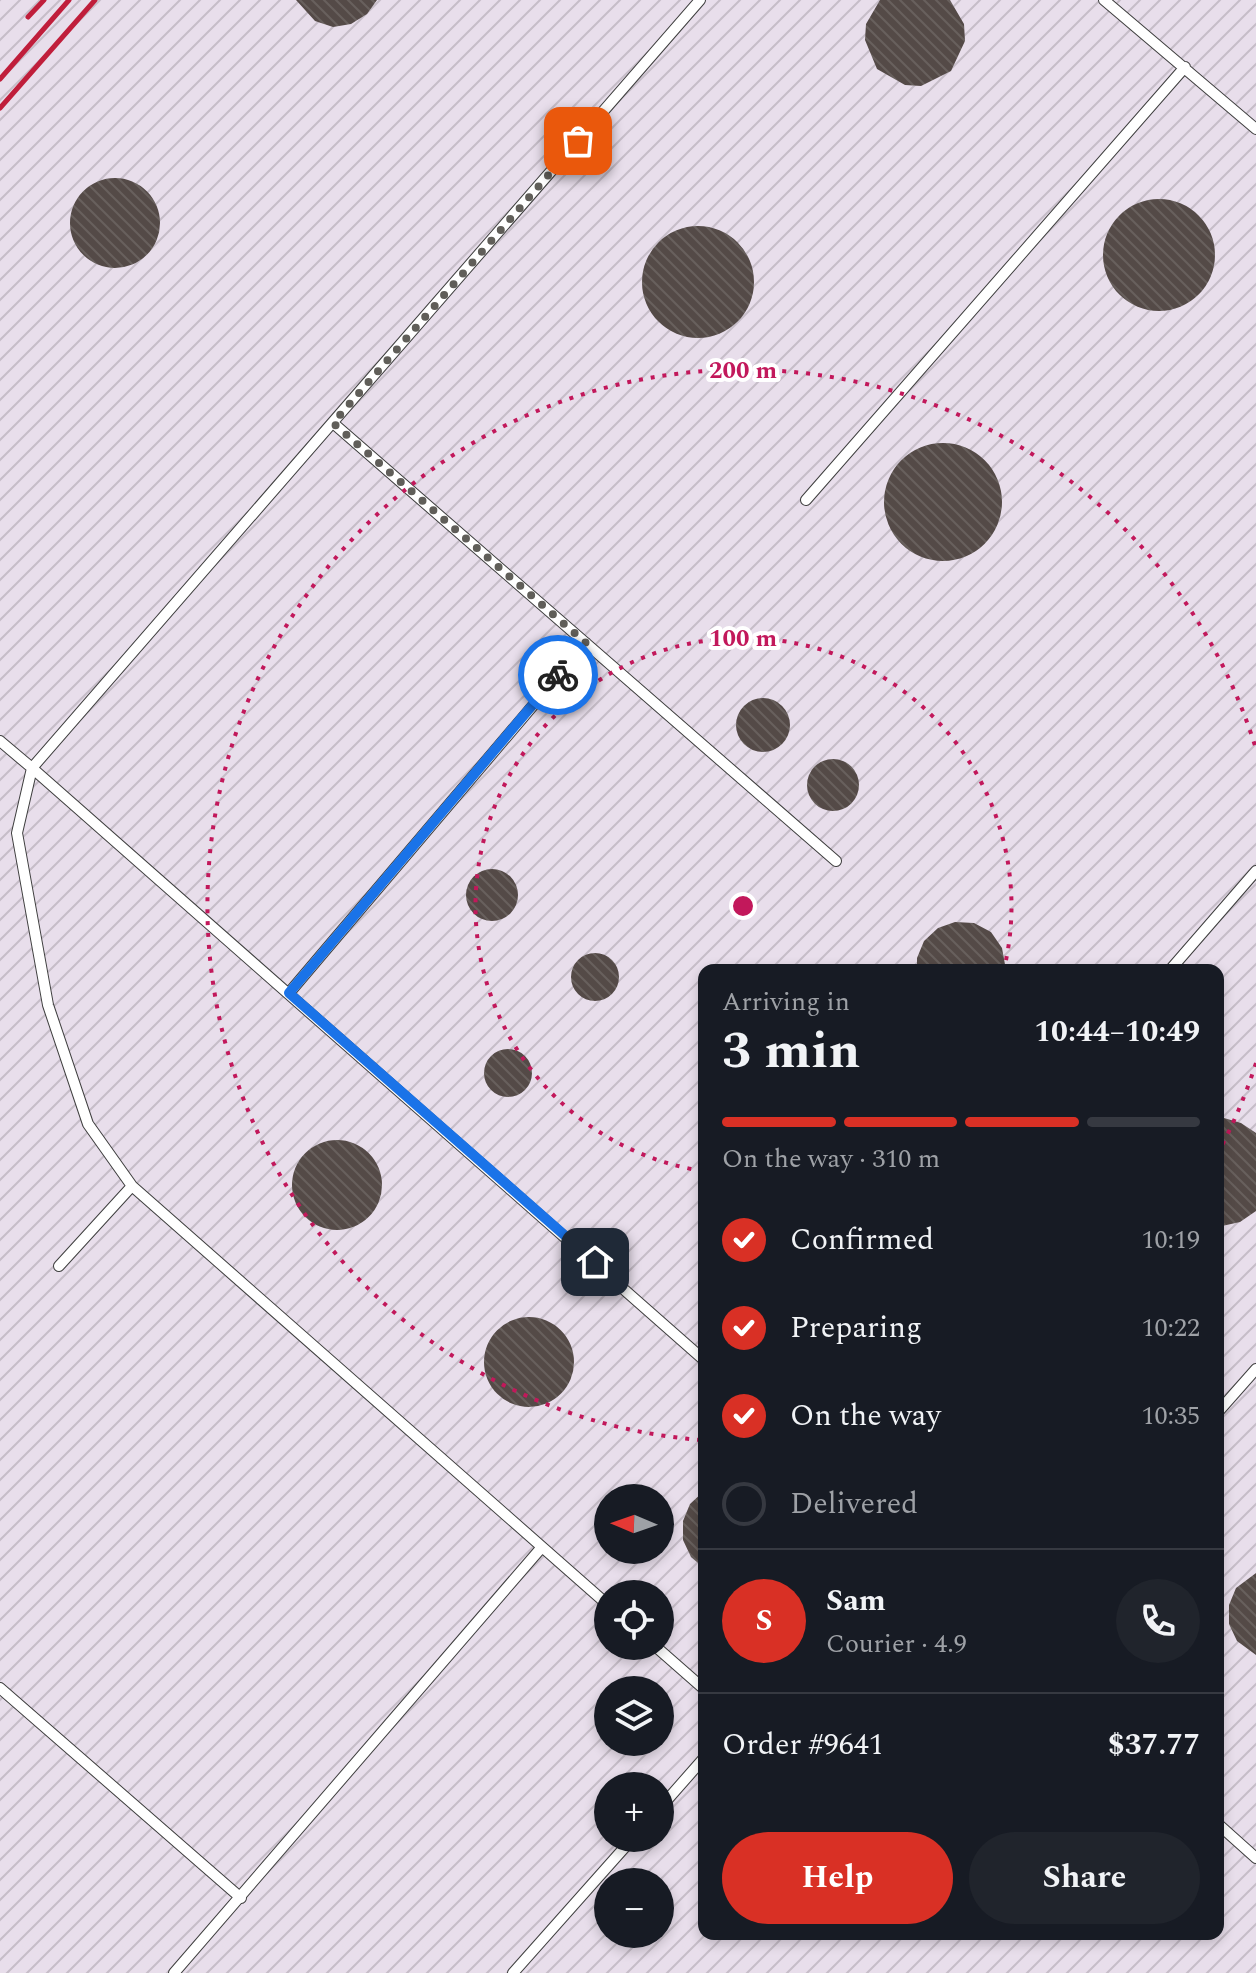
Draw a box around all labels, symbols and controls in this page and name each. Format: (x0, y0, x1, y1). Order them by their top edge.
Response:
pin (544, 107, 612, 175)
icon: bag (556, 119, 600, 163)
text: 200 m (709, 353, 777, 389)
text: 100 m (709, 621, 777, 657)
courier (518, 635, 598, 715)
icon: bike (536, 653, 580, 697)
centre of rings (729, 892, 757, 920)
text: Arriving in (722, 982, 850, 1022)
text: 10:44–10:49 (1034, 1009, 1200, 1055)
text: 3 min (722, 1012, 860, 1091)
text: On the way · 310 m (722, 1139, 940, 1179)
text: Confirmed (790, 1217, 934, 1263)
icon: check (722, 1218, 766, 1262)
text: 10:19 (1141, 1220, 1200, 1260)
pin (561, 1228, 629, 1296)
icon: home (573, 1240, 617, 1284)
text: Preparing (790, 1305, 922, 1351)
icon: check (722, 1306, 766, 1350)
text: 10:22 (1141, 1308, 1200, 1348)
text: On the way (790, 1393, 941, 1439)
icon: check (722, 1394, 766, 1438)
text: 10:35 (1141, 1396, 1200, 1436)
text: Delivered (790, 1481, 918, 1527)
north arrow (594, 1484, 674, 1564)
map controls (594, 1484, 674, 1948)
text: Sam (826, 1578, 886, 1624)
button: phone (1116, 1579, 1200, 1663)
button: locate (594, 1580, 674, 1660)
text: S (755, 1598, 773, 1644)
text: Courier · 4.9 (826, 1624, 967, 1664)
button: layers (594, 1676, 674, 1756)
text: Order #9641 (722, 1722, 884, 1768)
text: $37.77 (1108, 1722, 1200, 1768)
button: + (594, 1772, 674, 1852)
button: Help (722, 1832, 953, 1924)
button: Share (969, 1832, 1200, 1924)
button: − (594, 1868, 674, 1948)

